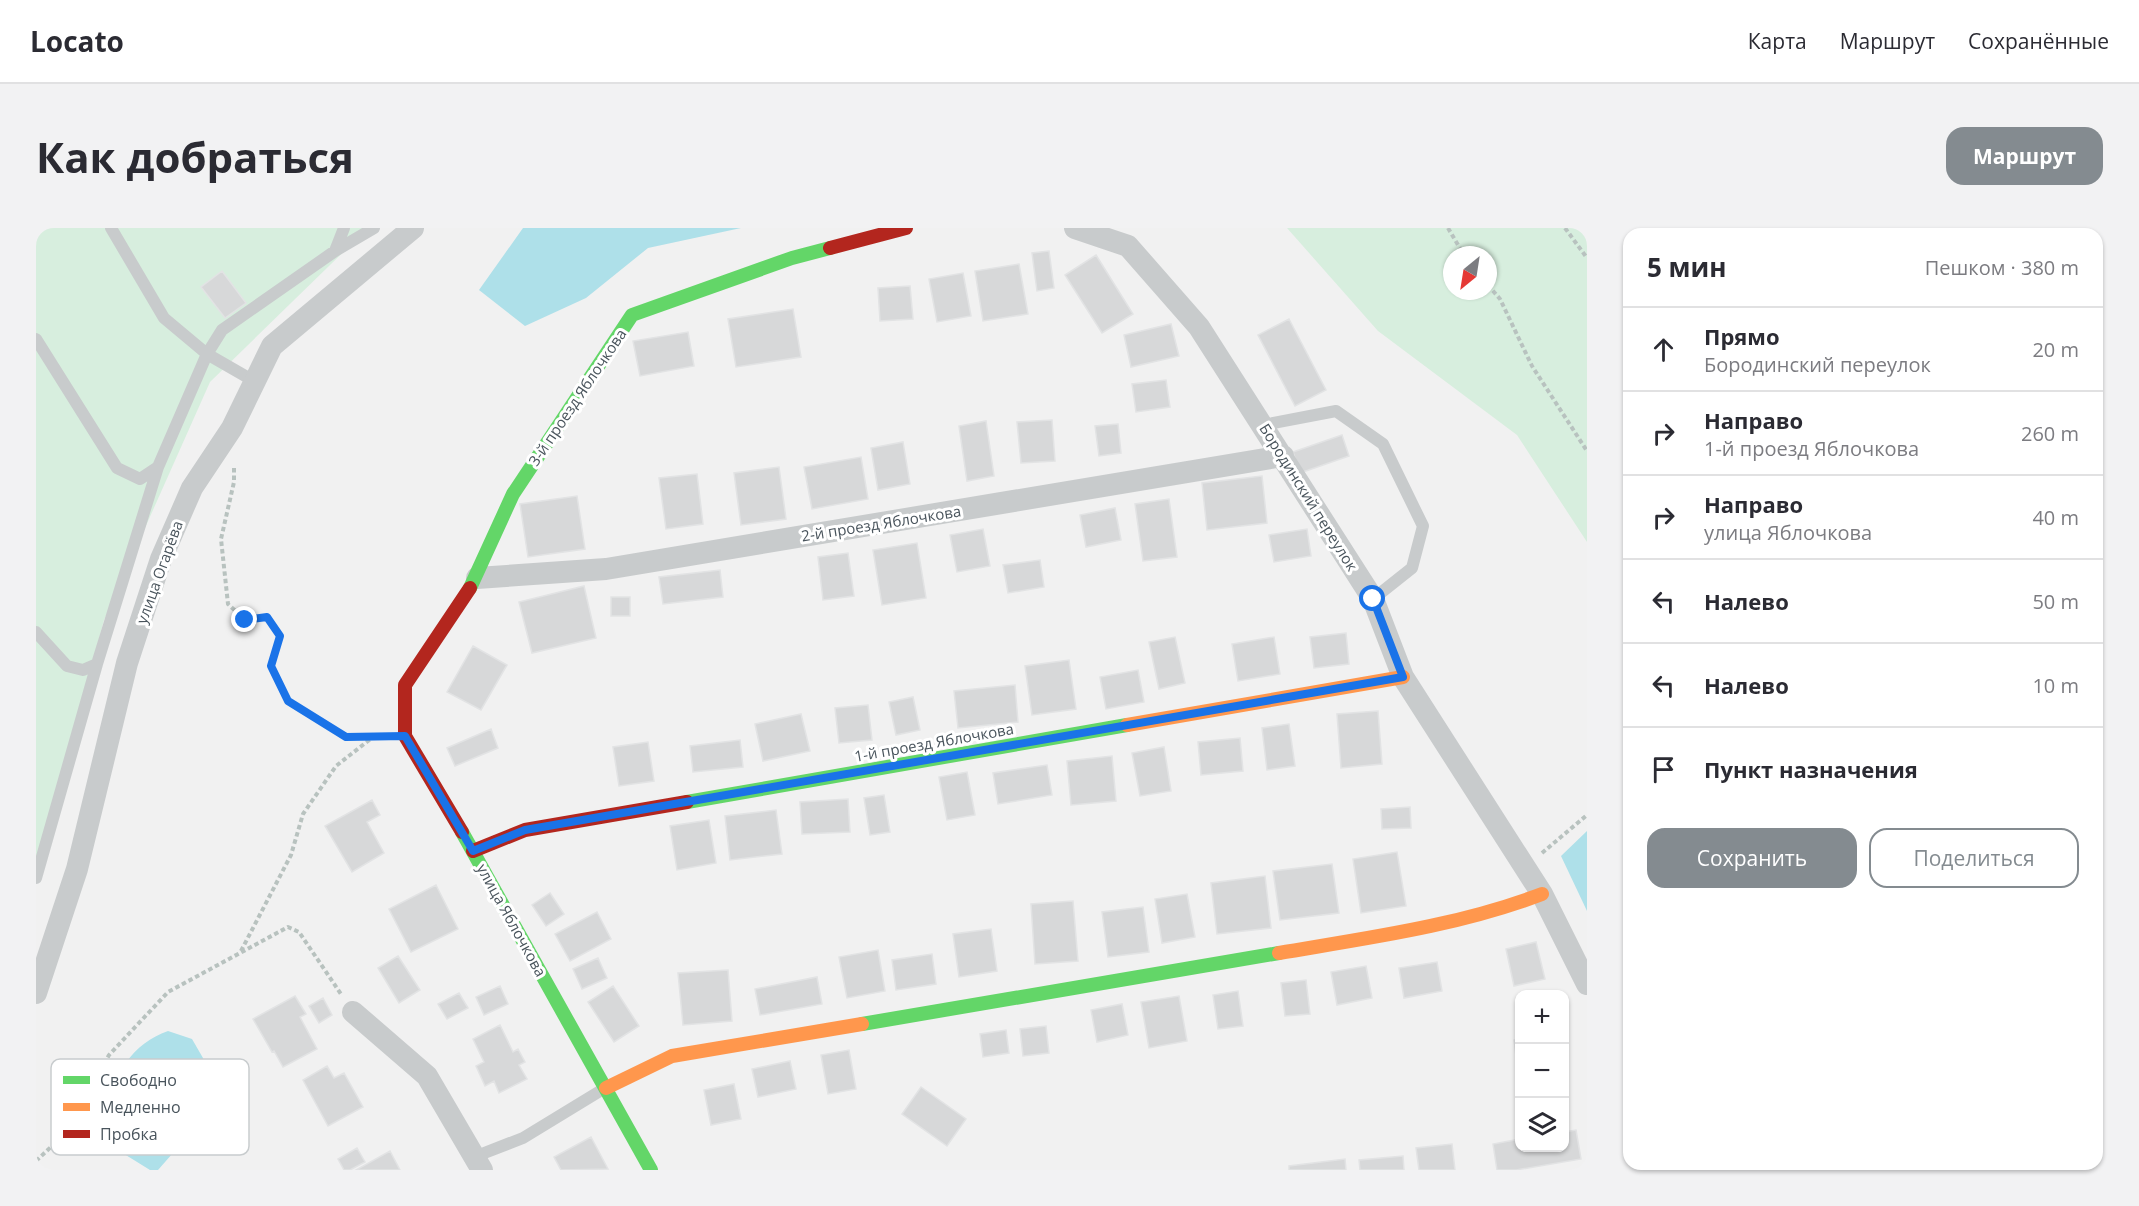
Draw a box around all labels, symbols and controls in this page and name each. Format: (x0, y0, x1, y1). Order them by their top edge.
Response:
text: Locato (30, 22, 124, 60)
text: Карта (1748, 27, 1807, 55)
text: Маршрут (1840, 27, 1935, 55)
text: Сохранённые (1968, 27, 2109, 55)
button: Маршрут (1946, 127, 2103, 185)
text: Как добраться (36, 128, 354, 185)
north arrow (1443, 246, 1497, 300)
text: 5 мин (1647, 249, 1727, 285)
text: Пешком · 380 m (1925, 254, 2079, 281)
text: Прямо (1704, 321, 1780, 351)
street label: 3-й проезд Яблочкова (524, 325, 630, 469)
icon: ahead (1647, 333, 1680, 366)
text: 20 m (2032, 336, 2079, 363)
text: Бородинский переулок (1704, 351, 1931, 378)
text: Направо (1704, 405, 1803, 435)
icon: right (1647, 417, 1680, 450)
street label: Бородинский переулок (1255, 420, 1363, 575)
text: 260 m (2021, 420, 2079, 447)
text: 1-й проезд Яблочкова (1704, 435, 1919, 462)
text: Направо (1704, 489, 1803, 519)
street label: 2-й проезд Яблочкова (800, 501, 962, 545)
icon: right (1647, 501, 1680, 534)
text: 40 m (2032, 504, 2079, 531)
street label: улица Огарёва (131, 518, 187, 626)
text: улица Яблочкова (1704, 519, 1872, 546)
route start (1359, 585, 1385, 611)
icon: left (1647, 585, 1680, 618)
text: Налево (1704, 586, 1789, 616)
text: 50 m (2032, 588, 2079, 615)
route end (231, 606, 257, 632)
icon: left (1647, 669, 1680, 702)
text: Налево (1704, 670, 1789, 700)
text: 10 m (2032, 672, 2079, 699)
street label: 1-й проезд Яблочкова (853, 718, 1015, 766)
icon: arrive (1647, 753, 1680, 786)
text: Пункт назначения (1704, 754, 1918, 784)
button: Сохранить (1647, 828, 1857, 888)
button: Поделиться (1869, 828, 2079, 888)
street label: улица Яблочкова (473, 860, 551, 980)
map controls (1515, 990, 1569, 1152)
button: + (1515, 990, 1569, 1044)
button: − (1515, 1044, 1569, 1098)
legend (51, 1059, 249, 1155)
text: Свободно (100, 1069, 177, 1091)
text: Медленно (100, 1096, 181, 1118)
button: layers (1515, 1098, 1569, 1152)
text: Пробка (100, 1123, 158, 1145)

